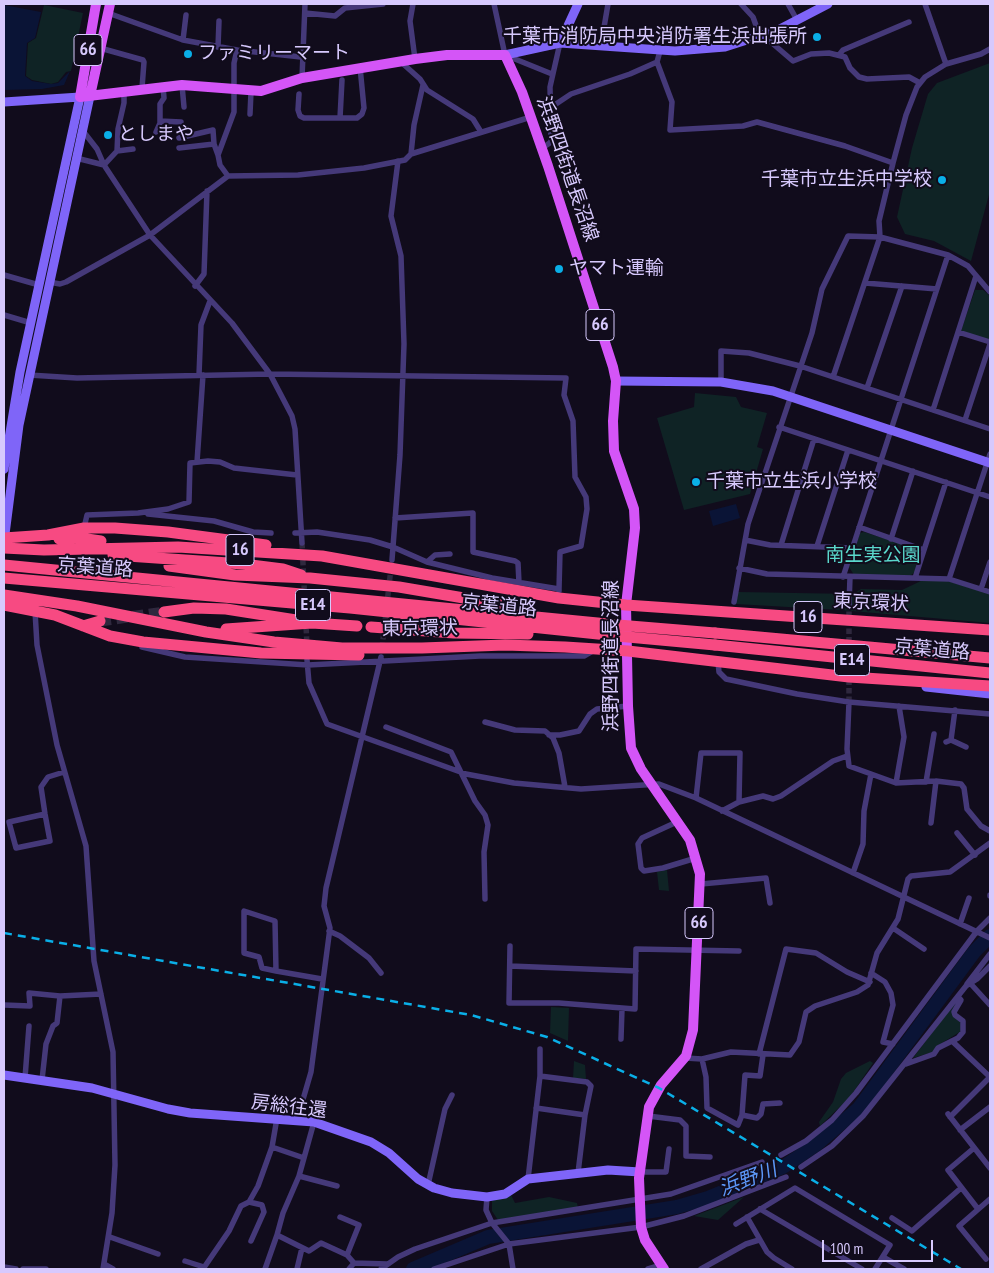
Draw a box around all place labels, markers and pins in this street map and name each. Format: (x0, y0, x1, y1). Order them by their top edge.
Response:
place label: 千葉市消防局中央消防署生浜出張所 (503, 26, 807, 48)
marker: 千葉市消防局中央消防署生浜出張所 (811, 31, 823, 43)
place label: ファミリーマート (198, 43, 350, 65)
marker: ファミリーマート (182, 48, 194, 60)
place label: としまや (118, 124, 194, 146)
marker: としまや (102, 129, 114, 141)
place label: 千葉市立生浜中学校 (761, 169, 932, 191)
marker: 千葉市立生浜中学校 (936, 174, 948, 186)
place label: ヤマト運輸 (569, 258, 664, 280)
marker: ヤマト運輸 (553, 263, 565, 275)
place label: 千葉市立生浜小学校 (706, 471, 877, 493)
marker: 千葉市立生浜小学校 (690, 476, 702, 488)

